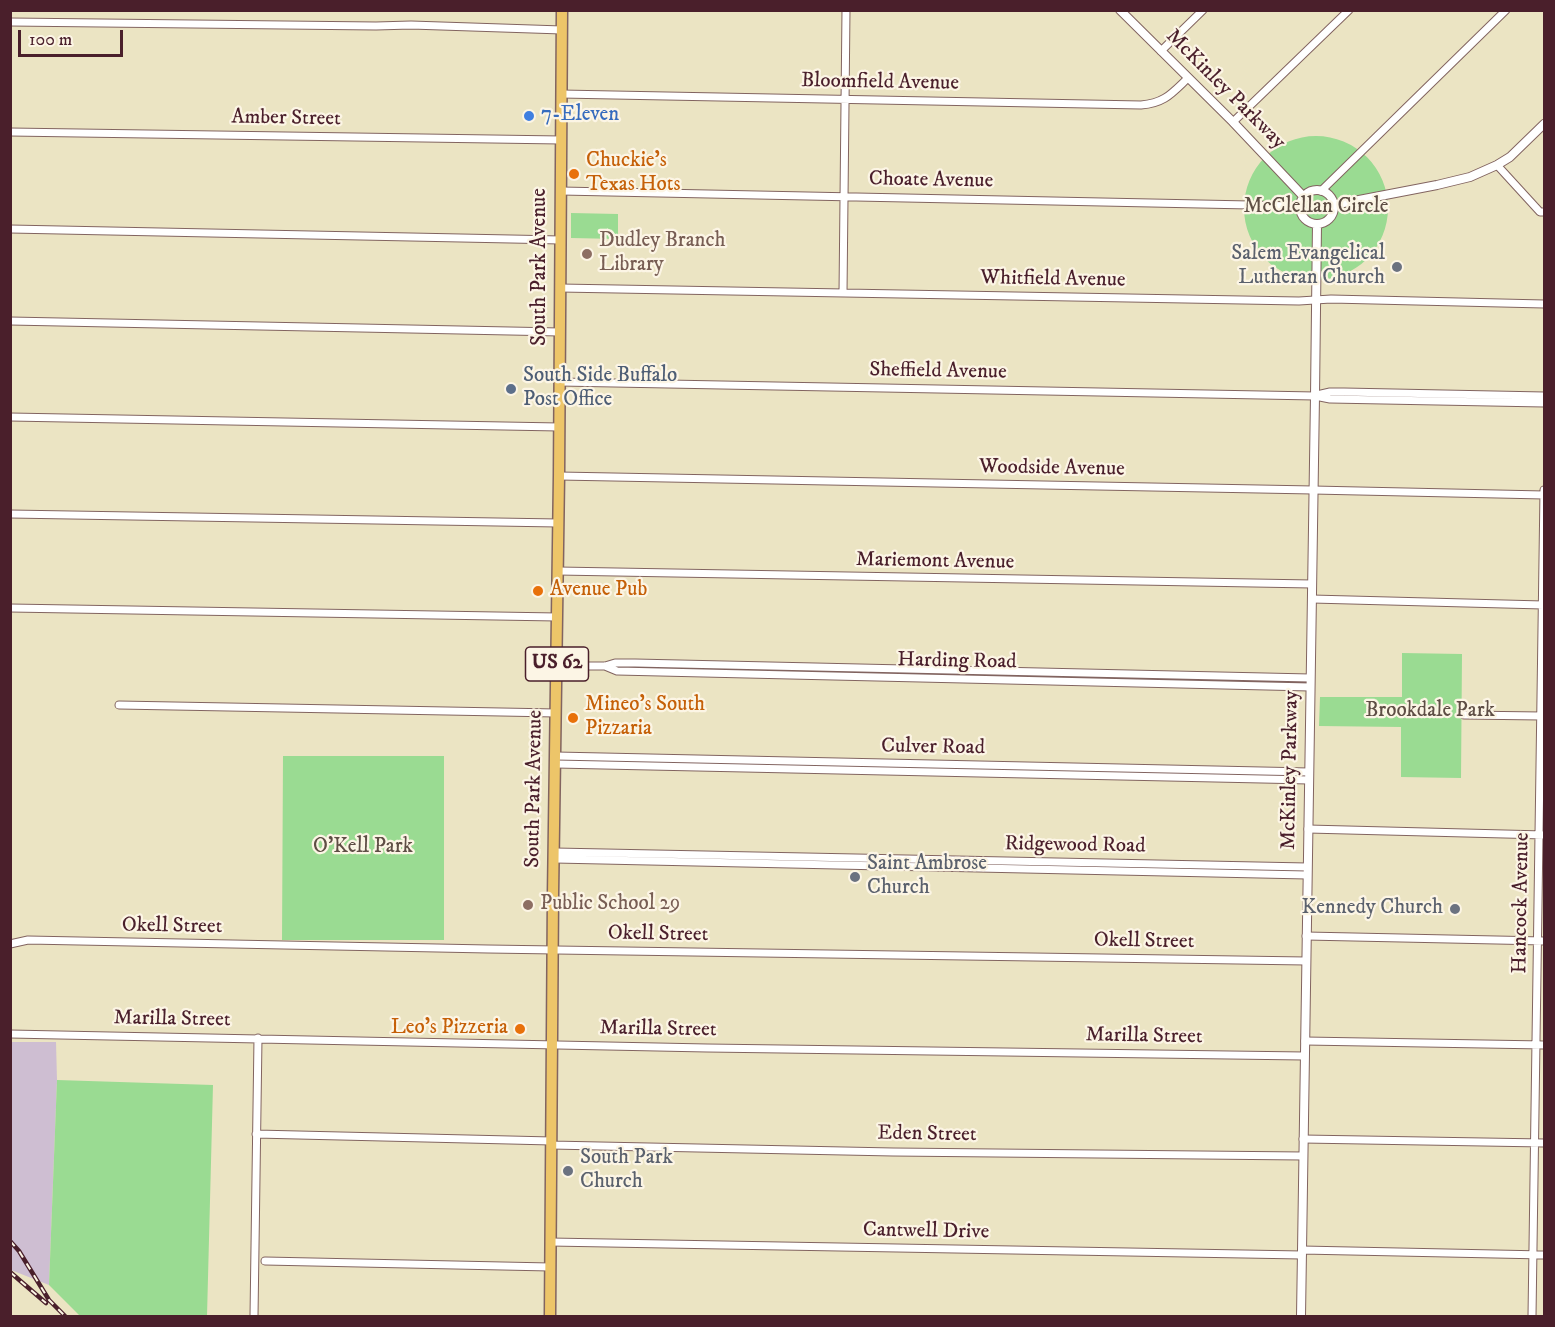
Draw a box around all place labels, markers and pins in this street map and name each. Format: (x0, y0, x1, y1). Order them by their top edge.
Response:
place label: 7-Eleven (541, 103, 619, 129)
marker: 7-Eleven (522, 109, 536, 123)
place label: Chuckie's Texas Hots (586, 149, 680, 199)
marker: Chuckie's Texas Hots (567, 167, 581, 181)
place label: Dudley Branch Library (599, 229, 726, 279)
place label: Salem Evangelical Lutheran Church (1231, 242, 1385, 292)
marker: Dudley Branch Library (580, 247, 594, 261)
marker: Salem Evangelical Lutheran Church (1390, 260, 1404, 274)
place label: South Side Buffalo Post Office (523, 364, 677, 414)
marker: South Side Buffalo Post Office (504, 382, 518, 396)
place label: Avenue Pub (550, 578, 647, 604)
marker: Avenue Pub (531, 584, 545, 598)
place label: Mineo's South Pizzaria (585, 693, 705, 743)
marker: Mineo's South Pizzaria (566, 711, 580, 725)
place label: Saint Ambrose Church (867, 852, 987, 902)
marker: Saint Ambrose Church (848, 870, 862, 884)
place label: Public School 29 (540, 892, 680, 918)
place label: Kennedy Church (1302, 896, 1443, 922)
marker: Public School 29 (521, 898, 535, 912)
marker: Kennedy Church (1448, 902, 1462, 916)
place label: Leo's Pizzeria (391, 1016, 508, 1042)
marker: Leo's Pizzeria (513, 1022, 527, 1036)
place label: South Park Church (580, 1146, 673, 1196)
marker: South Park Church (561, 1164, 575, 1178)

